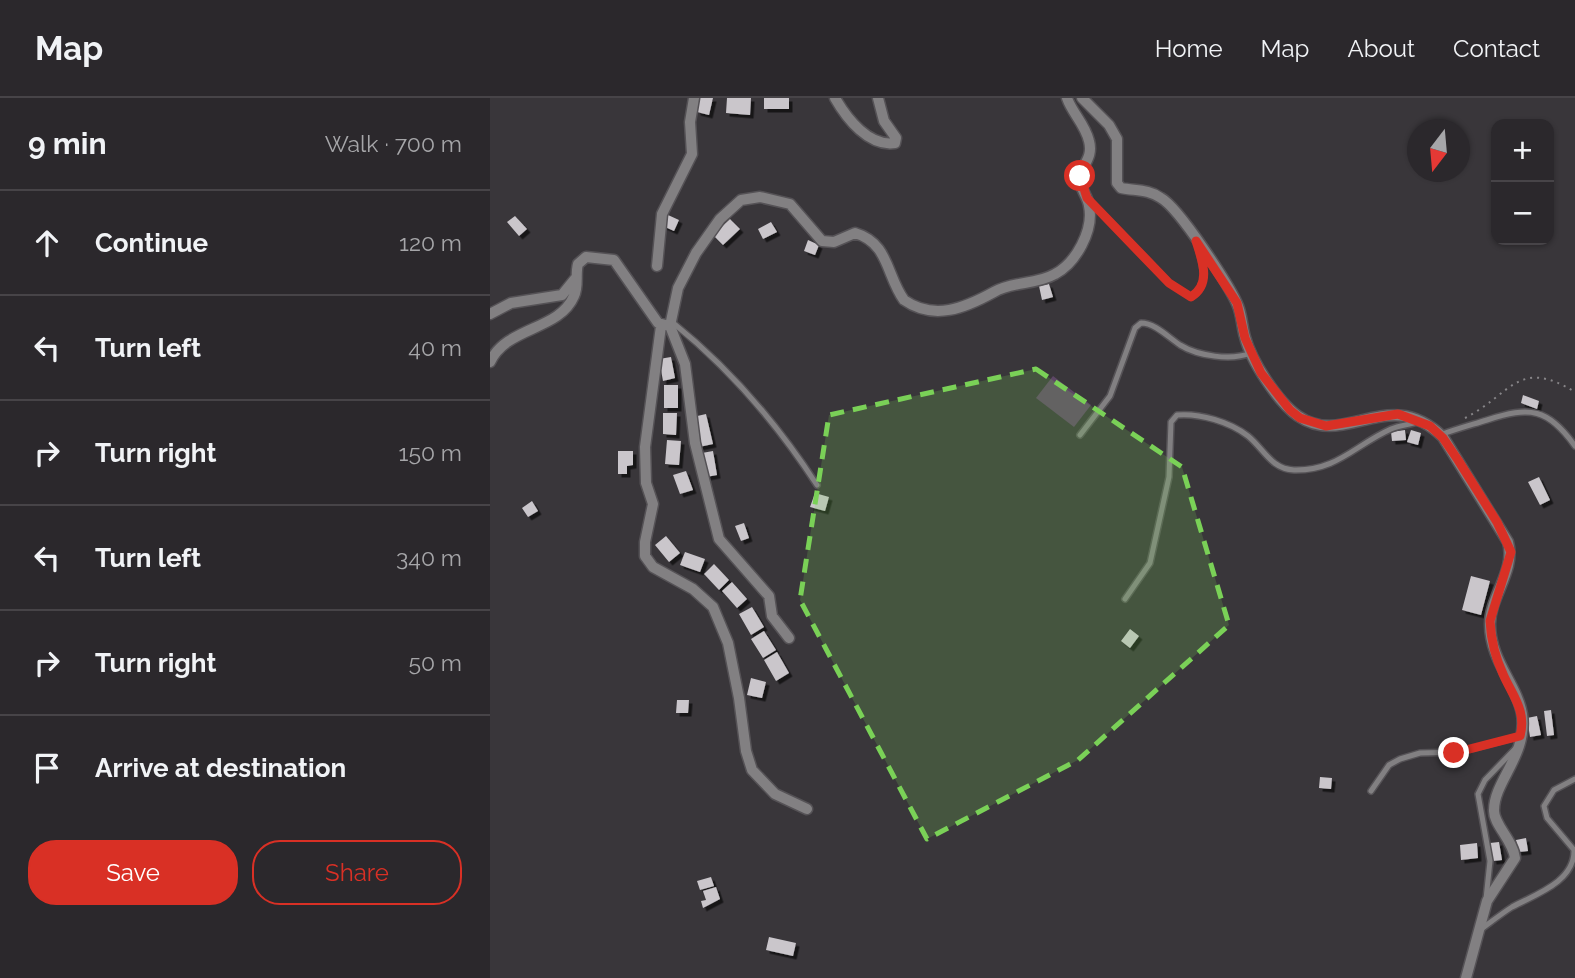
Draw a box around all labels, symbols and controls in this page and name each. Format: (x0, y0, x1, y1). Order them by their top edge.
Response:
text: Map (35, 29, 103, 68)
text: Home (1155, 34, 1223, 63)
text: Map (1261, 34, 1309, 63)
text: About (1347, 34, 1415, 63)
text: Contact (1453, 34, 1540, 63)
north arrow (1407, 119, 1470, 182)
map controls (1491, 119, 1554, 245)
button: + (1491, 119, 1554, 182)
text: 9 min (28, 126, 107, 161)
text: Walk · 700 m (325, 130, 462, 157)
route start (1064, 160, 1095, 191)
button: − (1491, 182, 1554, 245)
icon: ahead (28, 224, 66, 262)
text: Continue (95, 228, 208, 258)
text: 120 m (399, 229, 462, 256)
icon: left (28, 329, 66, 367)
text: Turn left (95, 333, 201, 363)
text: 40 m (408, 334, 462, 361)
icon: right (28, 434, 66, 472)
text: Turn right (95, 438, 216, 468)
text: 150 m (399, 439, 462, 466)
icon: left (28, 539, 66, 577)
text: Turn left (95, 543, 201, 573)
text: 340 m (396, 544, 462, 571)
icon: right (28, 644, 66, 682)
text: Turn right (95, 648, 216, 678)
text: 50 m (408, 649, 462, 676)
route end (1438, 737, 1469, 768)
icon: arrive (28, 749, 66, 787)
text: Arrive at destination (95, 753, 346, 783)
button: Save (28, 840, 238, 905)
button: Share (252, 840, 462, 905)

